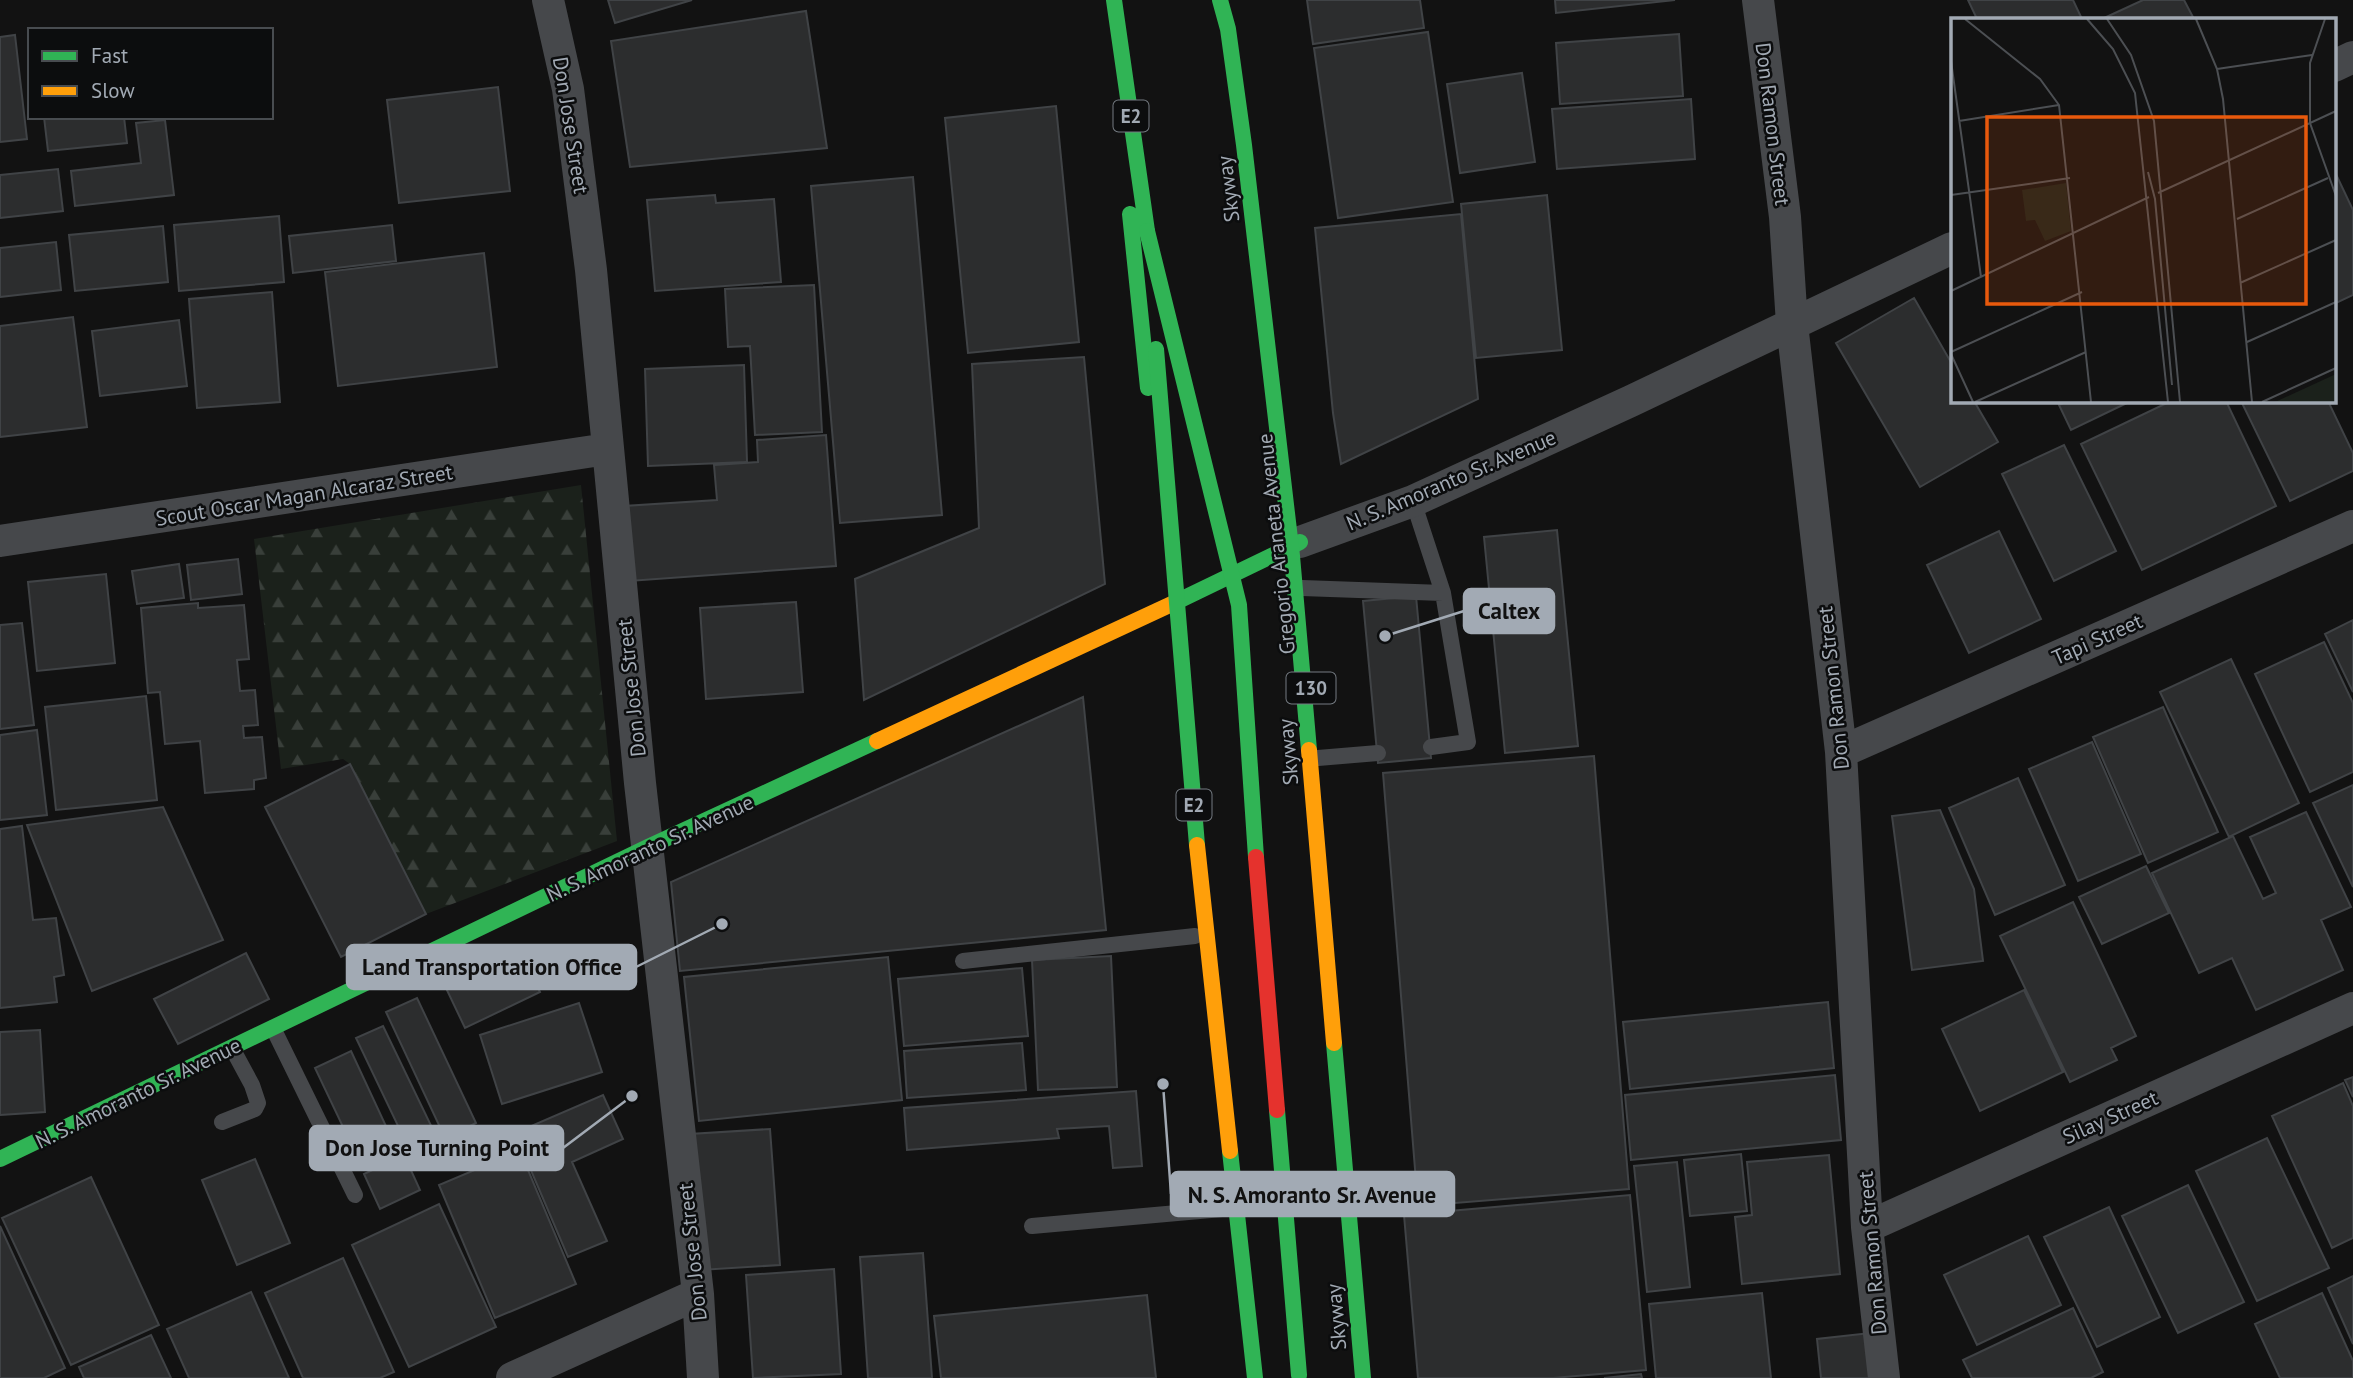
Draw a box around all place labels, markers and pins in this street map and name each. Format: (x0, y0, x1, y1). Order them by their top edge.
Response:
callout: Caltex (1464, 589, 1554, 633)
callout: Land Transportation Office (347, 945, 636, 989)
callout: Don Jose Turning Point (310, 1126, 563, 1170)
callout: N. S. Amoranto Sr. Avenue (1171, 1172, 1454, 1216)

